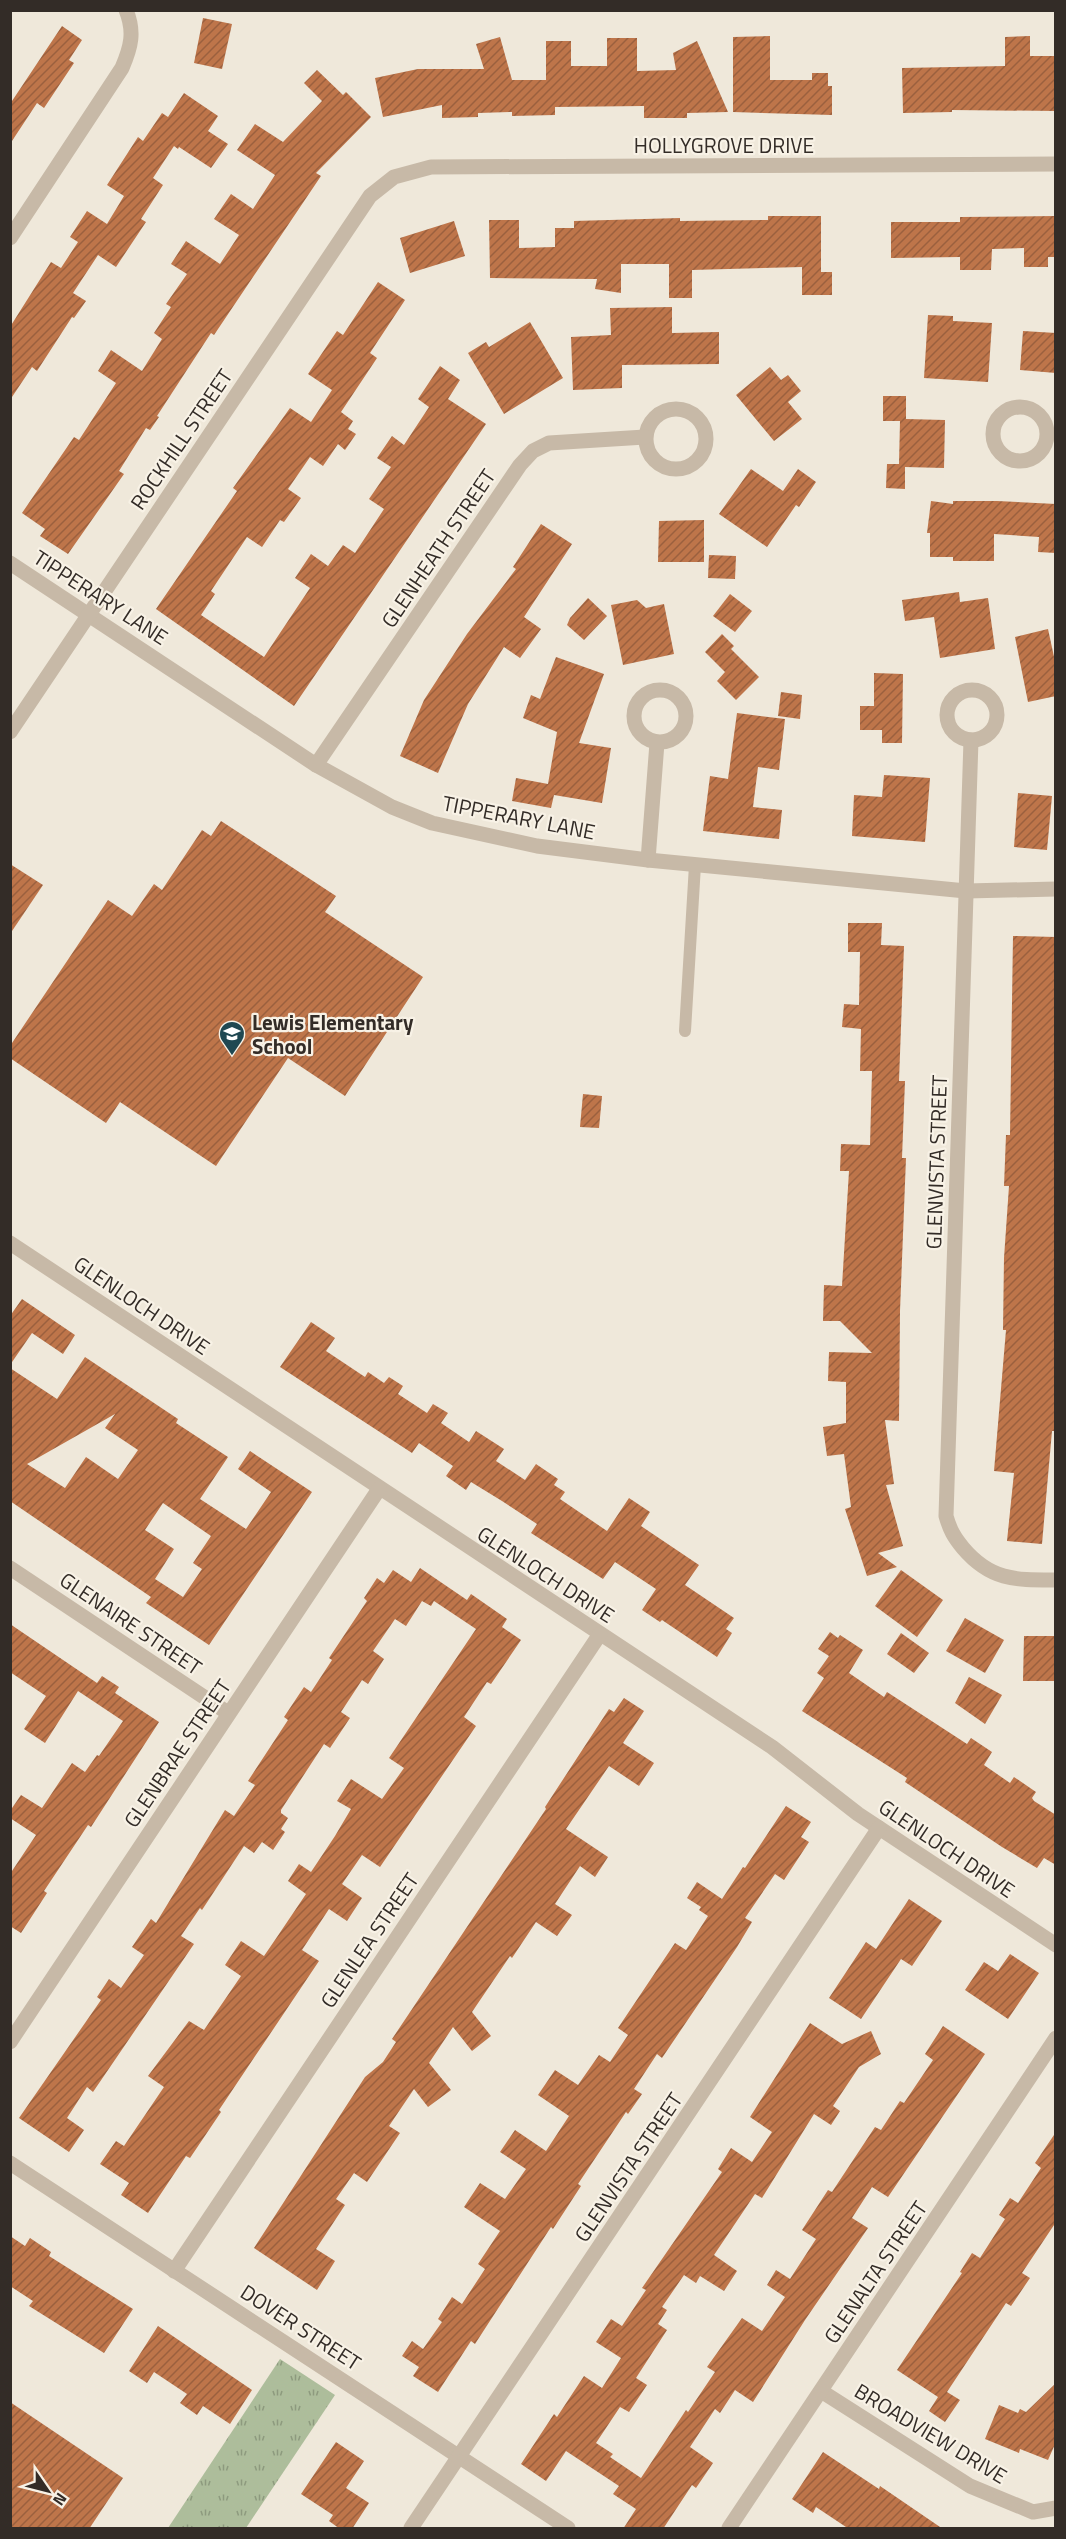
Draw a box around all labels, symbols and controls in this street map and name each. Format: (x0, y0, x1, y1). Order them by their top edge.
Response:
street label: HOLLYGROVE DRIVE (634, 129, 814, 161)
street label: ROCKHILL STREET (122, 362, 240, 516)
street label: GLENHEATH STREET (373, 462, 503, 634)
street label: TIPPERARY LANE (27, 541, 175, 653)
street label: TIPPERARY LANE (440, 787, 598, 847)
place label: Lewis Elementary School (252, 1006, 414, 1062)
school or university icon: Lewis Elementary School (217, 1019, 247, 1057)
street label: GLENVISTA STREET (917, 1074, 955, 1250)
street label: GLENLOCH DRIVE (68, 1248, 216, 1362)
street label: GLENLOCH DRIVE (471, 1518, 621, 1630)
street label: GLENAIRE STREET (54, 1564, 208, 1682)
street label: GLENBRAE STREET (115, 1672, 239, 1834)
street label: GLENLOCH DRIVE (873, 1791, 1021, 1905)
street label: GLENLEA STREET (312, 1866, 426, 2014)
street label: GLENVISTA STREET (566, 2086, 690, 2248)
street label: GLENALTA STREET (815, 2194, 935, 2350)
street label: DOVER STREET (234, 2276, 368, 2378)
street label: BROADVIEW DRIVE (849, 2375, 1013, 2491)
north arrow (18, 2461, 78, 2521)
text: N (47, 2488, 73, 2511)

